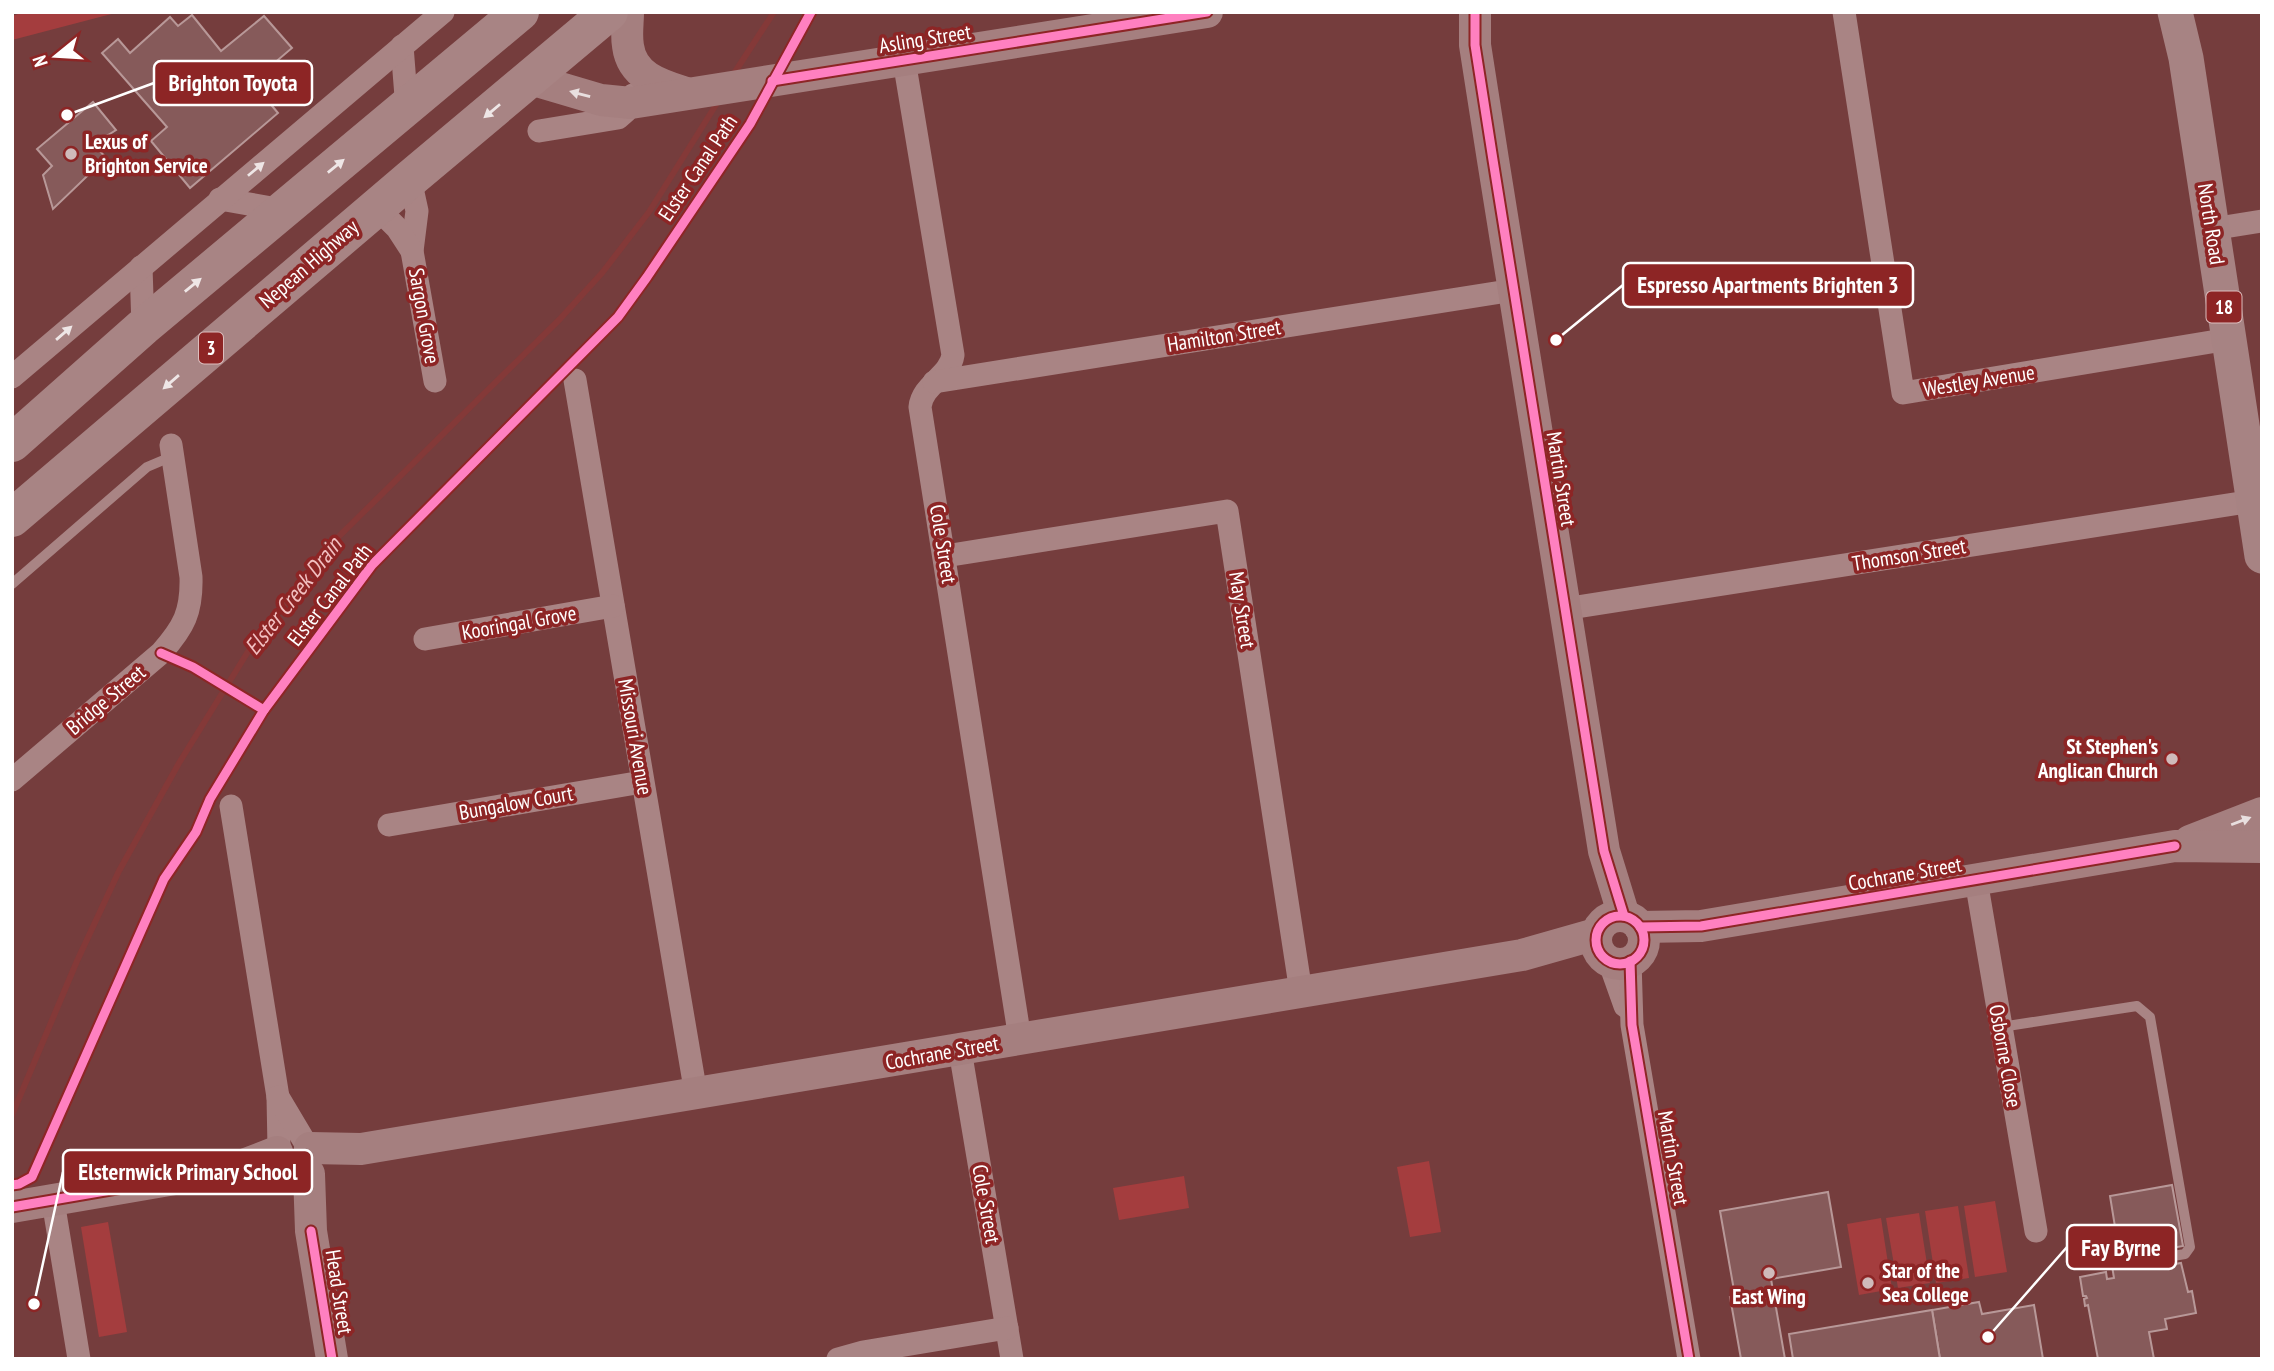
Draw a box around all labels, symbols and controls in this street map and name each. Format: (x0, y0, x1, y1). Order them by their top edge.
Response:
street label: Asling Street (877, 18, 973, 59)
north arrow (21, 21, 91, 91)
text: N (27, 53, 53, 70)
callout: Brighton Toyota (154, 61, 312, 105)
text: Brighton Toyota (169, 68, 297, 97)
one-way arrow (569, 88, 591, 99)
one-way arrow (483, 103, 501, 119)
street label: Elster Canal Path (652, 109, 743, 226)
place label: Lexus of Brighton Service (85, 128, 208, 179)
marker: Lexus of Brighton Service (63, 146, 79, 162)
one-way arrow (326, 159, 344, 174)
one-way arrow (247, 162, 264, 177)
street label: North Road (2192, 181, 2231, 266)
street label: Nepean Highway (254, 213, 364, 314)
callout: Espresso Apartments Brighten 3 (1623, 263, 1913, 307)
street label: Sargon Grove (403, 266, 446, 366)
text: Espresso Apartments Brighten 3 (1637, 270, 1899, 299)
one-way arrow (184, 278, 202, 293)
road number: 18 (2206, 292, 2242, 322)
street label: Hamilton Street (1165, 313, 1283, 358)
one-way arrow (55, 325, 73, 341)
road number: 3 (199, 332, 223, 364)
street label: Westley Avenue (1921, 358, 2037, 403)
one-way arrow (163, 374, 180, 389)
street label: Martin Street (1541, 430, 1582, 528)
street label: Cole Street (924, 503, 963, 586)
water label: Elster Creek Drain (238, 530, 349, 660)
street label: Thomson Street (1850, 532, 1968, 577)
street label: Elster Canal Path (281, 538, 378, 651)
street label: May Street (1223, 570, 1262, 650)
street label: Kooringal Grove (460, 599, 578, 646)
street label: Bridge Street (61, 659, 151, 740)
street label: Missouri Avenue (612, 677, 659, 797)
place label: St Stephen's Anglican Church (2037, 733, 2158, 784)
marker: St Stephen's Anglican Church (2164, 751, 2180, 767)
street label: Bungalow Court (457, 779, 575, 826)
one-way arrow (2231, 815, 2252, 826)
street label: Cochrane Street (1846, 850, 1964, 897)
street label: Osborne Close (1983, 1002, 2028, 1110)
street label: Cochrane Street (883, 1029, 1001, 1076)
street label: Martin Street (1652, 1109, 1695, 1208)
callout: Elsternwick Primary School (63, 1150, 312, 1194)
text: Elsternwick Primary School (78, 1157, 298, 1186)
street label: Cole Street (966, 1162, 1007, 1246)
callout: Fay Byrne (2067, 1225, 2176, 1269)
text: Fay Byrne (2081, 1233, 2161, 1262)
street label: Head Street (319, 1248, 360, 1336)
place label: Star of the Sea College (1882, 1257, 1969, 1308)
marker: East Wing (1761, 1265, 1777, 1281)
marker: Star of the Sea College (1860, 1275, 1876, 1291)
place label: East Wing (1732, 1283, 1806, 1310)

